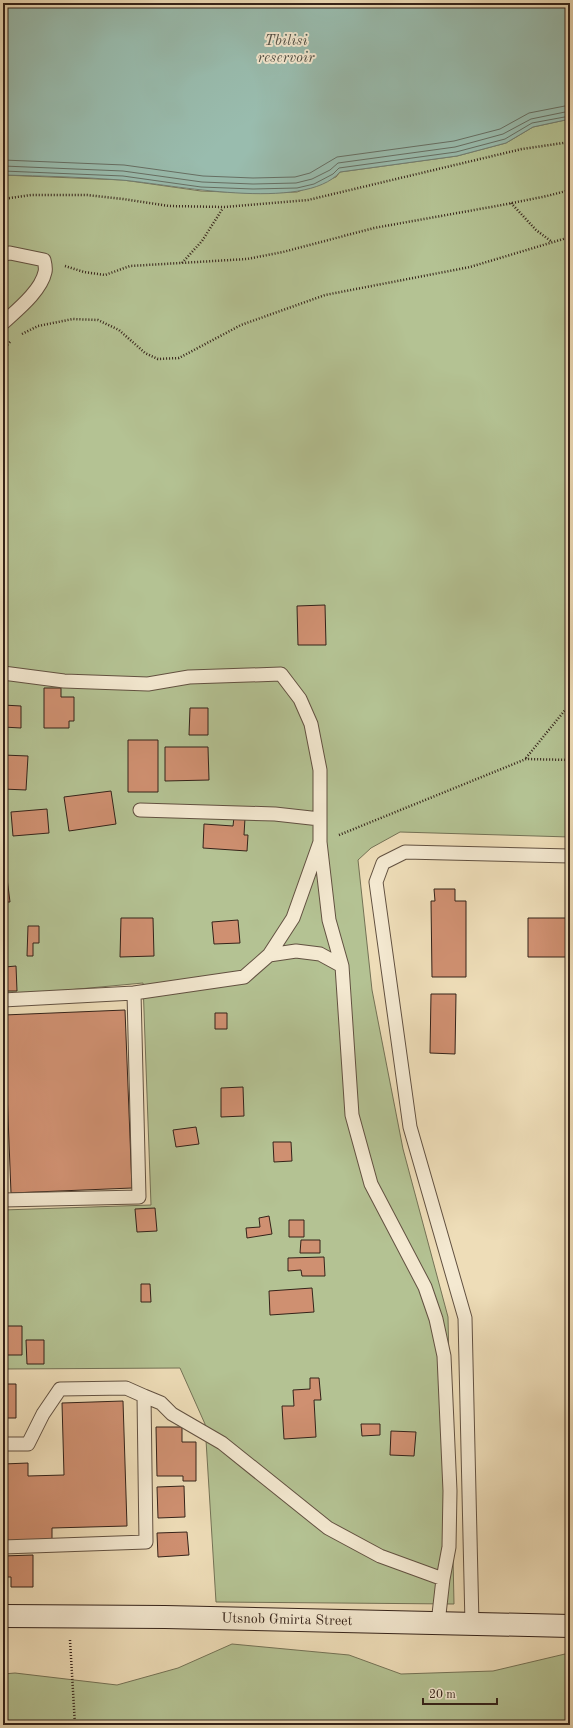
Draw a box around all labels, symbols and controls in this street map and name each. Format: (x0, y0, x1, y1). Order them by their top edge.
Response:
water label: Tbilisi reservoir (258, 34, 315, 66)
street label: Utsnob Gmirta Street (221, 1611, 353, 1628)
scale bar (423, 1680, 497, 1706)
text: 20 m (429, 1689, 456, 1701)

